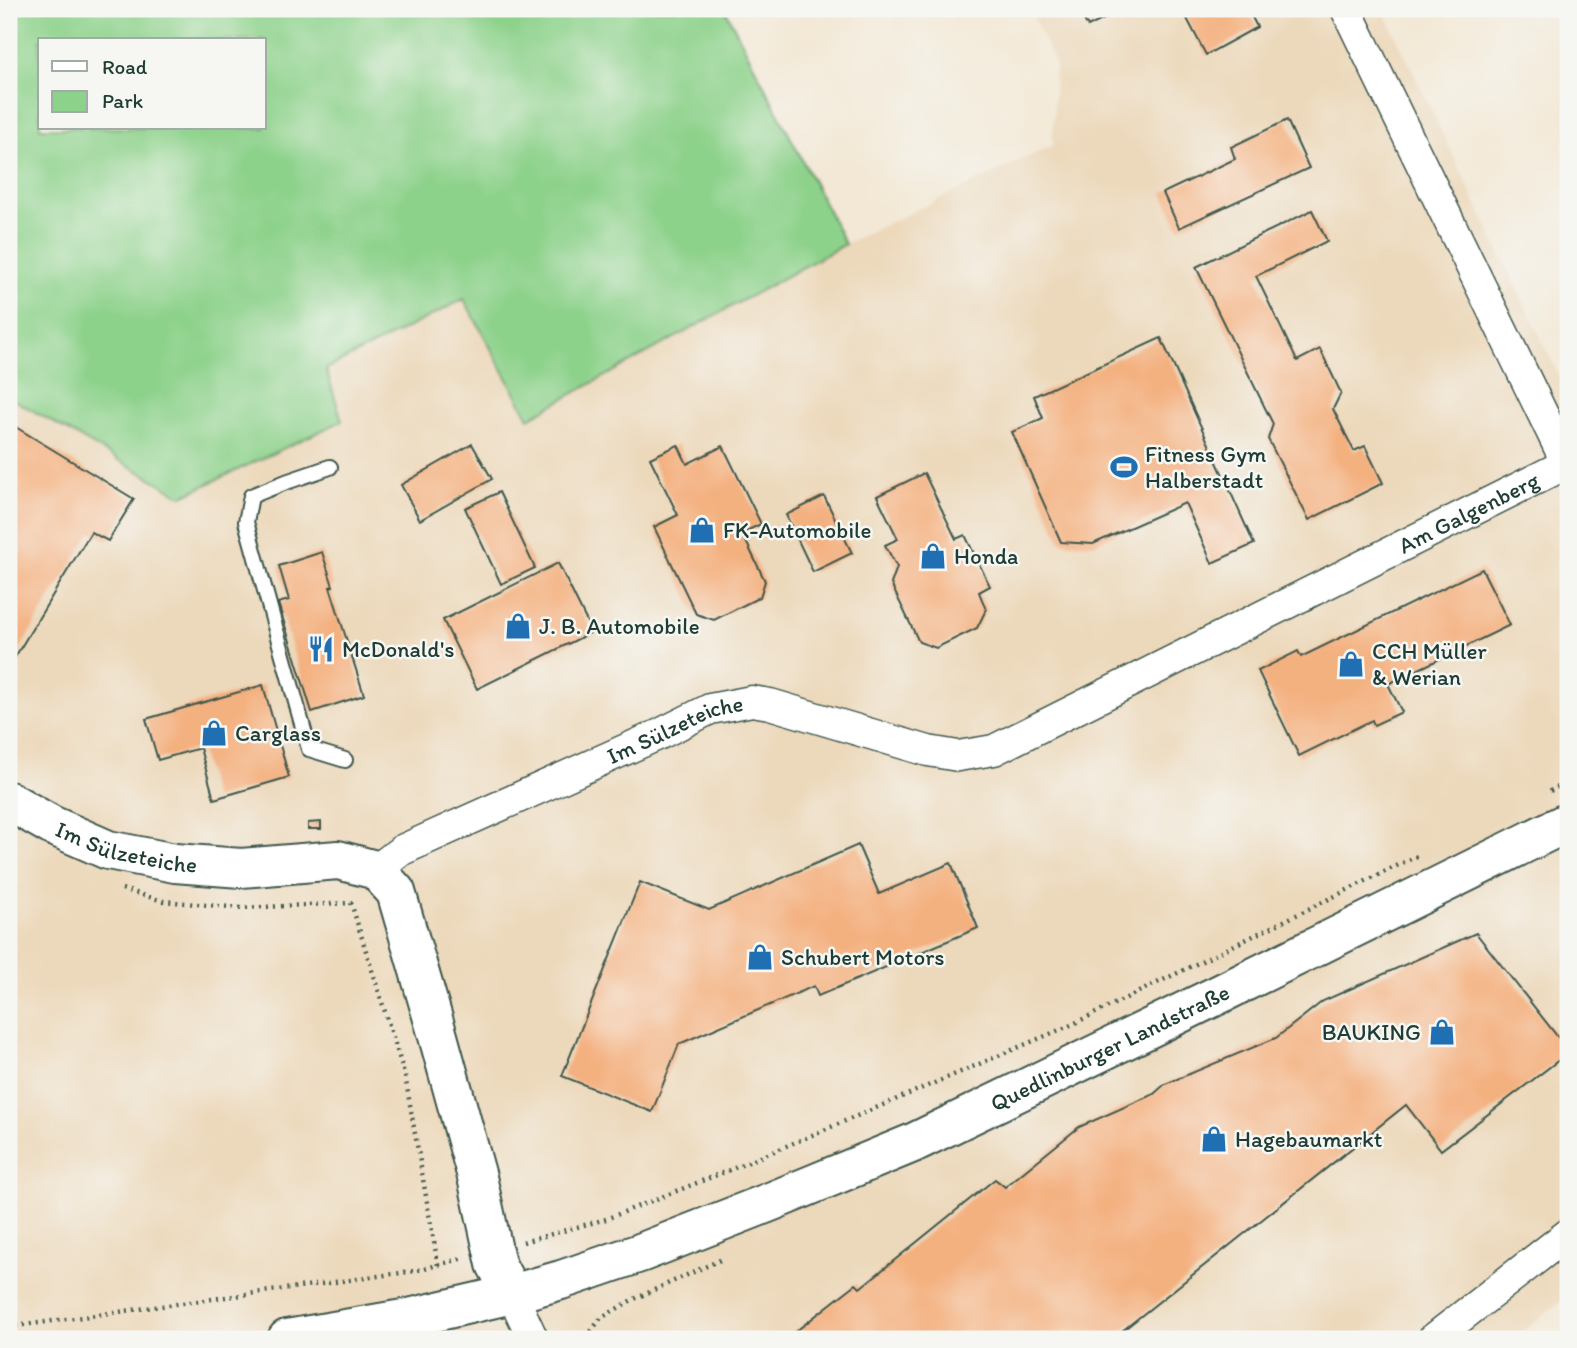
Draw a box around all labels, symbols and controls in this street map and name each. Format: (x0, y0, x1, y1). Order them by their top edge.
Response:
legend (38, 38, 266, 130)
text: Road (102, 54, 148, 79)
text: Park (102, 88, 144, 113)
place label: Fitness Gym Halberstadt (1145, 440, 1266, 494)
sports icon: Fitness Gym Halberstadt (1109, 452, 1139, 482)
street label: Am Galgenberg (1394, 466, 1544, 560)
shop icon: FK-Automobile (687, 515, 717, 545)
place label: FK-Automobile (723, 516, 872, 544)
shop icon: Honda (918, 541, 948, 571)
place label: Honda (954, 542, 1018, 570)
shop icon: J. B. Automobile (503, 611, 533, 641)
place label: J. B. Automobile (539, 612, 700, 640)
restaurant icon: McDonald's (306, 634, 336, 664)
place label: McDonald's (342, 635, 455, 663)
place label: CCH Müller & Werian (1372, 637, 1487, 691)
shop icon: CCH Müller & Werian (1336, 649, 1366, 679)
street label: Im Sülzeteiche (603, 689, 746, 770)
shop icon: Carglass (199, 718, 229, 748)
place label: Carglass (235, 719, 321, 747)
street label: Im Sülzeteiche (51, 815, 198, 879)
shop icon: Schubert Motors (745, 942, 775, 972)
place label: Schubert Motors (781, 943, 945, 971)
street label: Quedlinburger Landstraße (986, 978, 1234, 1117)
shop icon: BAUKING (1427, 1017, 1457, 1047)
place label: BAUKING (1322, 1018, 1421, 1046)
shop icon: Hagebaumarkt (1199, 1124, 1229, 1154)
place label: Hagebaumarkt (1235, 1125, 1383, 1153)

